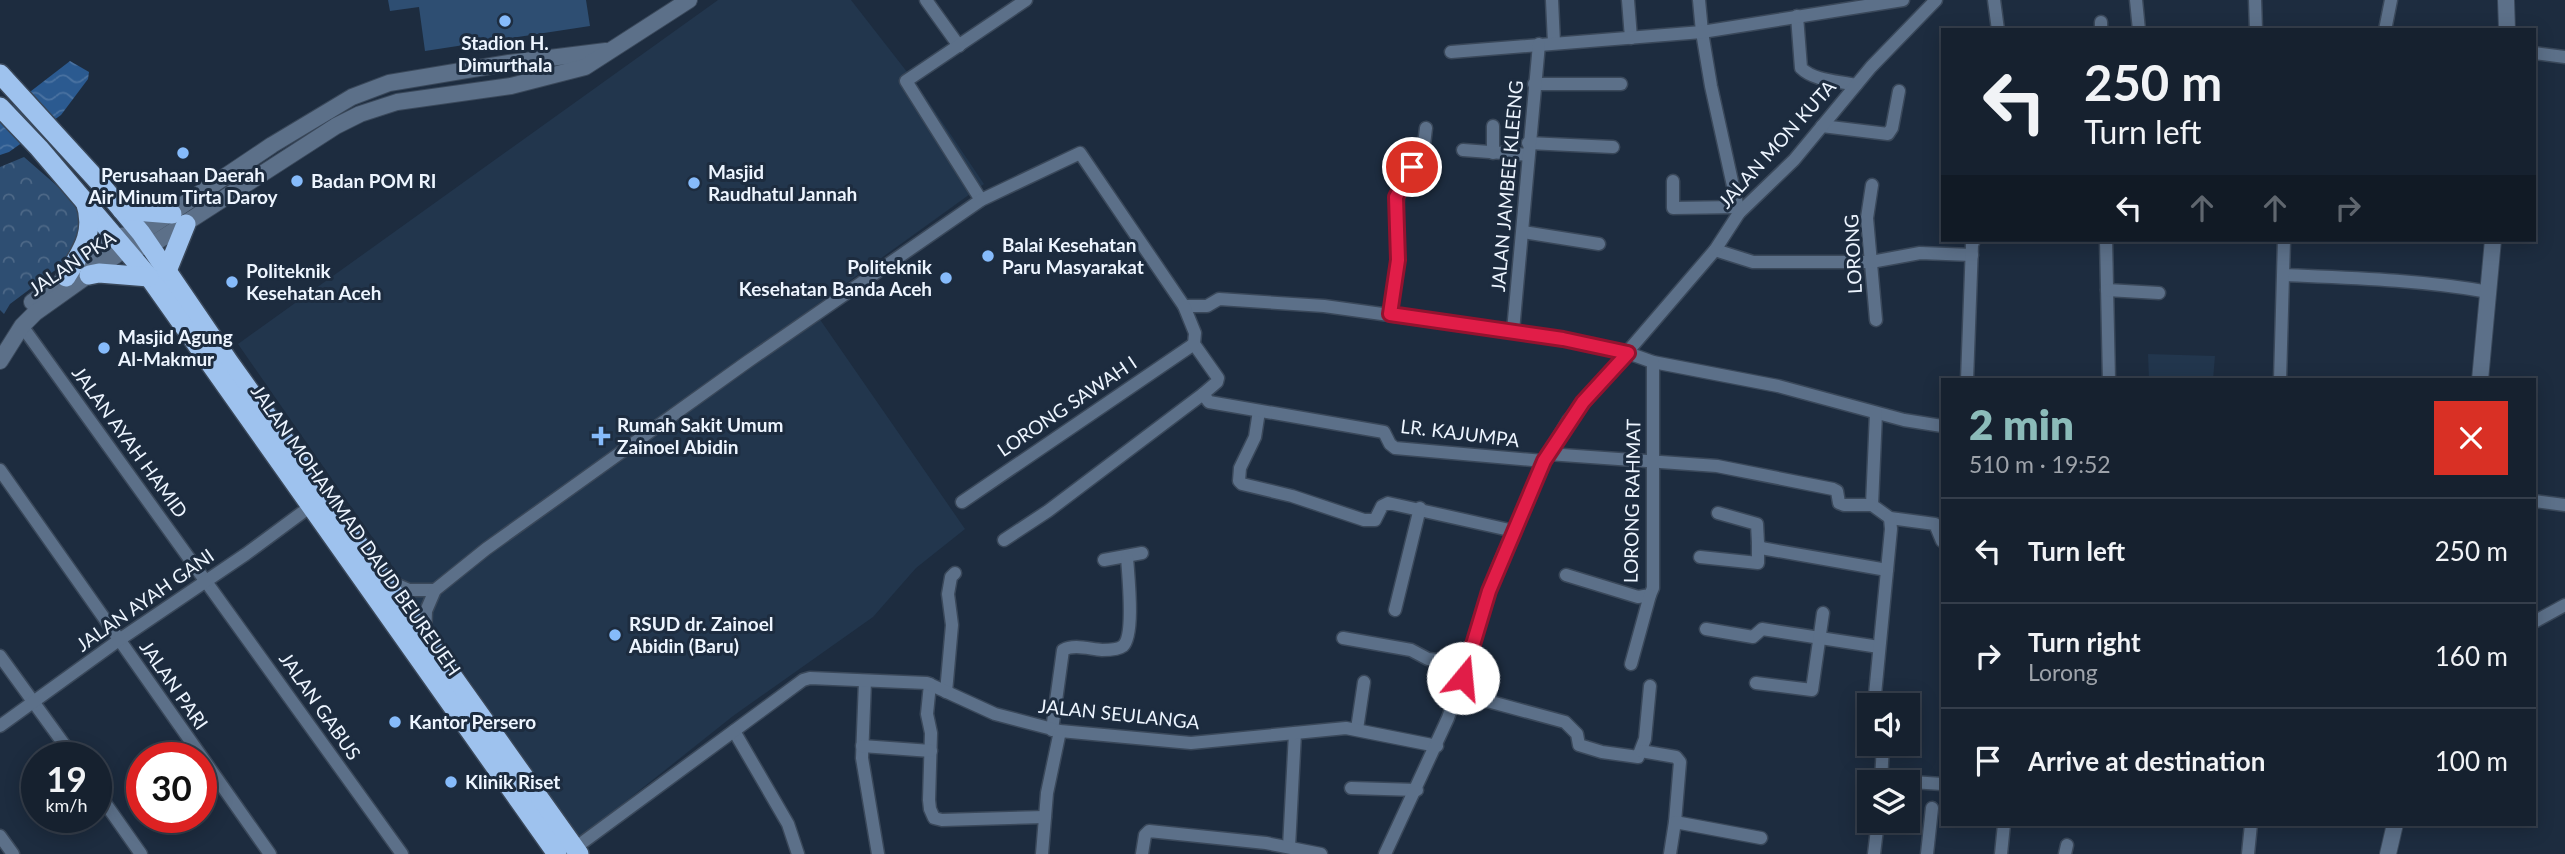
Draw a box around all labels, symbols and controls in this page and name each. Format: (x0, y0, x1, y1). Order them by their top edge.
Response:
marker: Stadion H. Dimurthala (497, 13, 513, 29)
place label: Stadion H. Dimurthala (458, 31, 552, 76)
text: 250 m (2084, 53, 2222, 111)
icon: left (1969, 56, 2060, 147)
street label: JALAN MON KUTA (1713, 75, 1840, 212)
street label: JALAN JAMBEE KLEENG (1486, 79, 1527, 293)
text: Turn left (2084, 112, 2201, 151)
pin (1382, 137, 1442, 197)
marker: Perusahaan Daerah Air Minum Tirta Daroy (175, 145, 191, 161)
icon: arrive (1393, 148, 1431, 186)
place label: Masjid Raudhatul Jannah (708, 160, 857, 205)
place label: Perusahaan Daerah Air Minum Tirta Daroy (87, 163, 279, 208)
place label: Badan POM RI (311, 169, 436, 192)
marker: Badan POM RI (289, 173, 305, 189)
marker: Masjid Raudhatul Jannah (686, 175, 702, 191)
icon: left (2110, 189, 2148, 227)
icon: ahead (2183, 189, 2221, 227)
icon: ahead (2256, 189, 2294, 227)
icon: right (2329, 189, 2367, 227)
street label: LORONG (1839, 214, 1866, 294)
street label: JALAN PKA (24, 225, 120, 300)
place label: Balai Kesehatan Paru Masyarakat (1002, 233, 1144, 278)
marker: Balai Kesehatan Paru Masyarakat (980, 248, 996, 264)
place label: Politeknik Kesehatan Banda Aceh (739, 255, 933, 300)
place label: Politeknik Kesehatan Aceh (246, 259, 381, 304)
marker: Politeknik Kesehatan Banda Aceh (938, 270, 954, 286)
marker: Politeknik Kesehatan Aceh (224, 274, 240, 290)
place label: Masjid Agung Al-Makmur (117, 325, 233, 370)
marker: Masjid Agung Al-Makmur (96, 340, 112, 356)
street label: LORONG SAWAH I (993, 350, 1141, 461)
street label: JALAN AYAH HAMID (68, 362, 193, 522)
street label: JALAN MOHAMMAD DAUD BEUREUEH (247, 380, 466, 680)
text: 2 min (1969, 399, 2074, 449)
button: close (2434, 401, 2508, 475)
place label: Rumah Sakit Umum Zainoel Abidin (617, 413, 783, 458)
street label: LR. KAJUMPA (1399, 414, 1521, 451)
street label: LORONG RAHMAT (1619, 419, 1644, 583)
marker: Rumah Sakit Umum Zainoel Abidin (591, 426, 611, 446)
text: 510 m · 19:52 (1969, 450, 2111, 478)
icon: left (1969, 532, 2007, 570)
text: Turn left (2028, 535, 2125, 567)
text: 250 m (2435, 535, 2508, 567)
street label: JALAN AYAH GANI (71, 543, 218, 656)
place label: RSUD dr. Zainoel Abidin (Baru) (628, 612, 774, 657)
text: Turn right (2028, 626, 2141, 658)
marker: RSUD dr. Zainoel Abidin (Baru) (607, 627, 623, 643)
street label: JALAN PARI (135, 636, 213, 734)
icon: right (1969, 637, 2007, 675)
text: 160 m (2435, 640, 2508, 672)
position arrow (1426, 641, 1500, 715)
street label: JALAN GABUS (275, 648, 366, 764)
text: Lorong (2028, 658, 2098, 686)
map controls (1857, 693, 1920, 833)
button: sound (1857, 693, 1920, 756)
street label: JALAN SEULANGA (1037, 694, 1201, 733)
place label: Kantor Persero (409, 710, 536, 733)
marker: Kantor Persero (387, 714, 403, 730)
speed limit sign: 30 (126, 742, 217, 833)
icon: arrive (1969, 742, 2007, 780)
text: Arrive at destination (2028, 745, 2265, 777)
text: 100 m (2435, 745, 2508, 777)
text: 19 (46, 757, 87, 799)
place label: Klinik Riset (465, 770, 560, 793)
button: layers (1857, 770, 1920, 833)
marker: Klinik Riset (443, 774, 459, 790)
text: km/h (45, 794, 88, 816)

